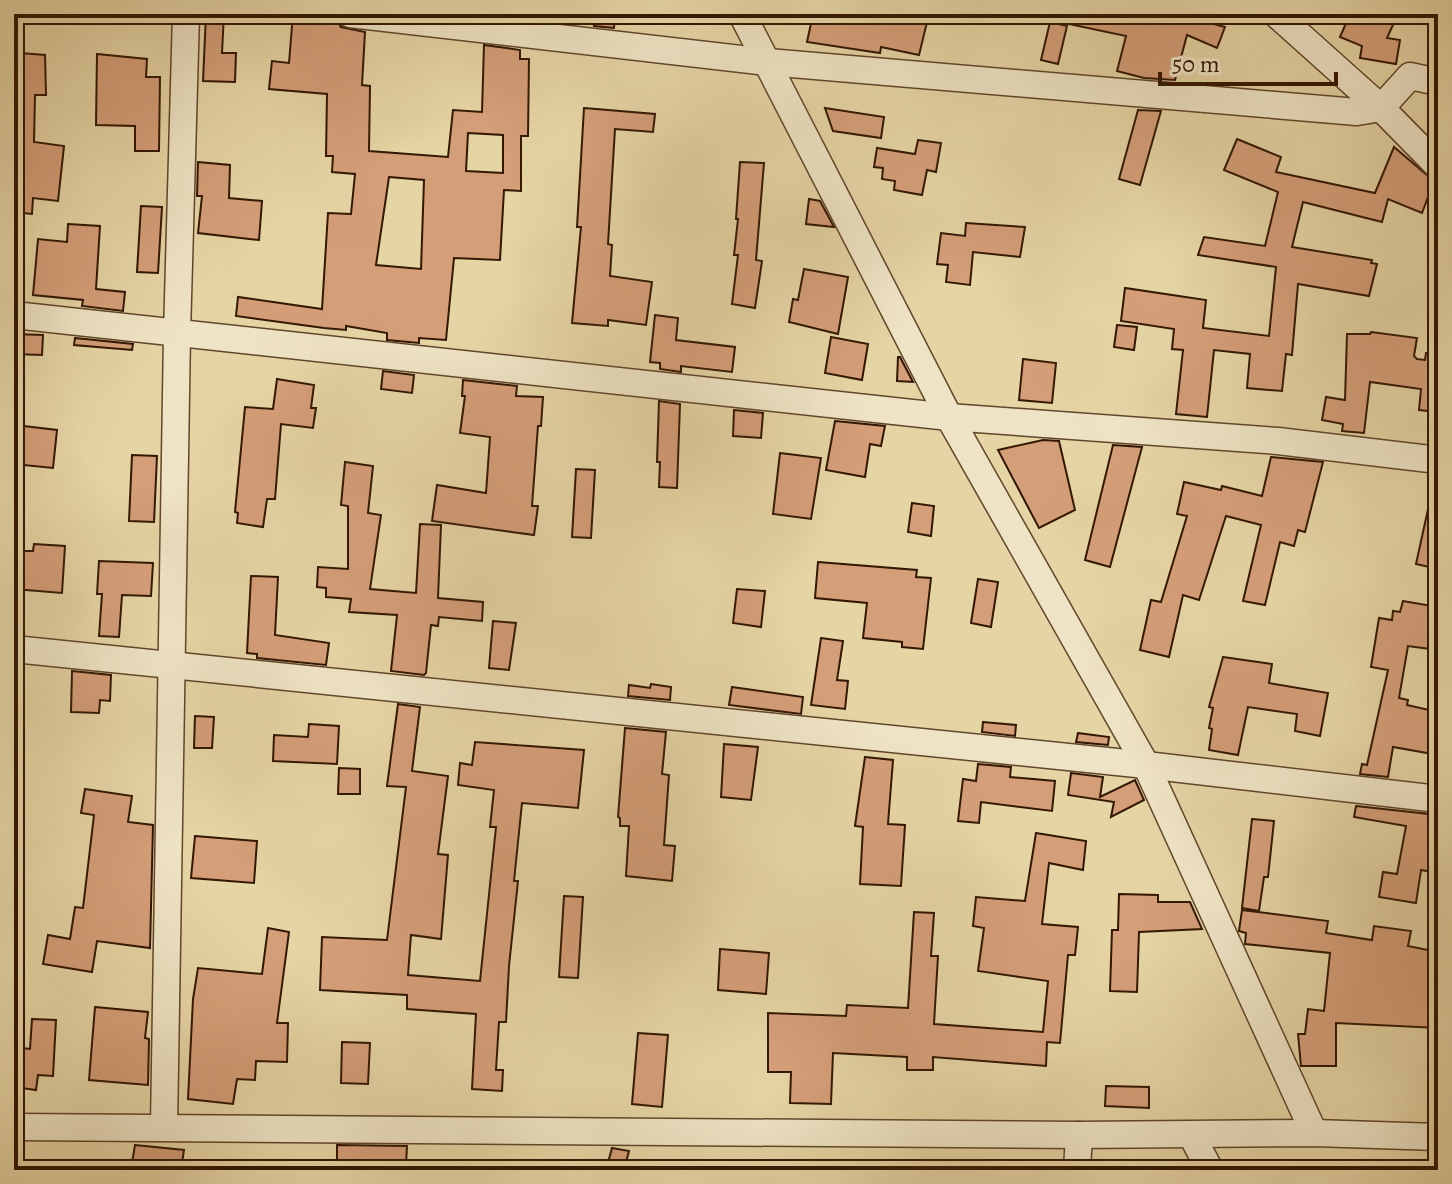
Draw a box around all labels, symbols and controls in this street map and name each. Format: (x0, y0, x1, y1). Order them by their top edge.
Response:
scale bar (1160, 36, 1336, 86)
text: 50 m (1172, 48, 1220, 80)

